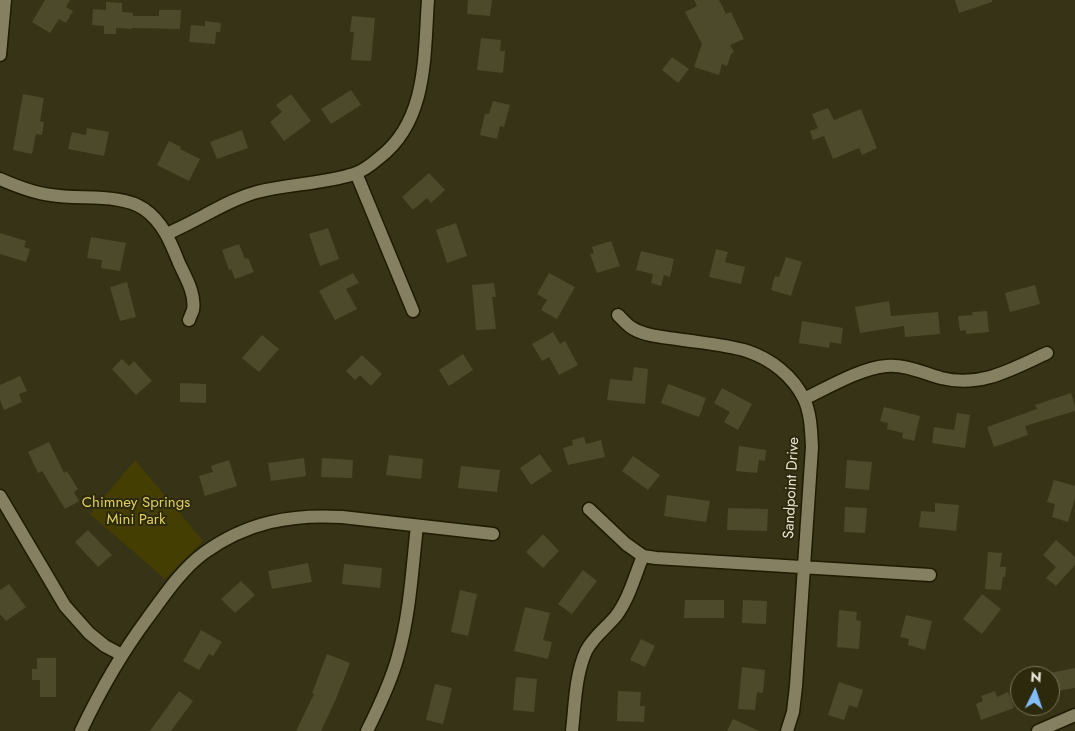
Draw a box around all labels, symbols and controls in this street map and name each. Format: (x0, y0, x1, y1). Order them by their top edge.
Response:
street label: Sandpoint Drive (780, 437, 804, 539)
park label: Chimney Springs Mini Park (82, 494, 190, 529)
north arrow (1010, 666, 1060, 716)
text: N (1030, 667, 1042, 687)

